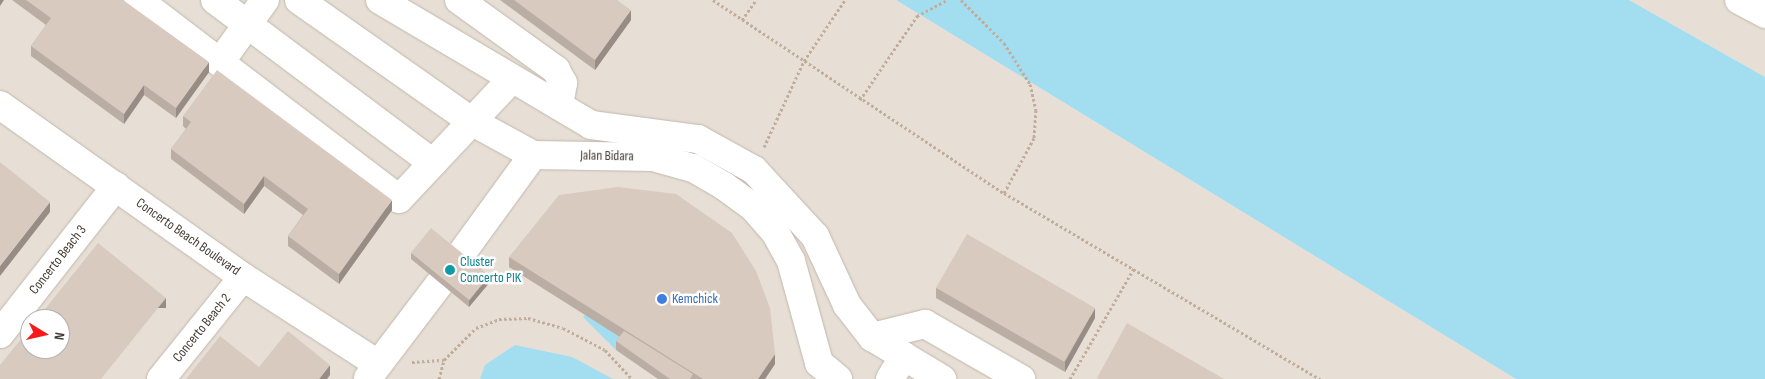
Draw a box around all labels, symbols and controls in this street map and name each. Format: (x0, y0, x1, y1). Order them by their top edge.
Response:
street label: Jalan Bidara (580, 147, 634, 165)
street label: Concerto Beach Boulevard (133, 195, 243, 279)
street label: Concerto Beach 3 (26, 222, 90, 298)
place label: Cluster Concerto PIK (460, 254, 521, 286)
marker: Cluster Concerto PIK (444, 264, 456, 276)
street label: Concerto Beach 2 (169, 291, 235, 365)
place label: Kemchick (672, 291, 718, 307)
marker: Kemchick (656, 293, 668, 305)
north arrow (20, 309, 70, 359)
text: N (50, 331, 68, 341)

